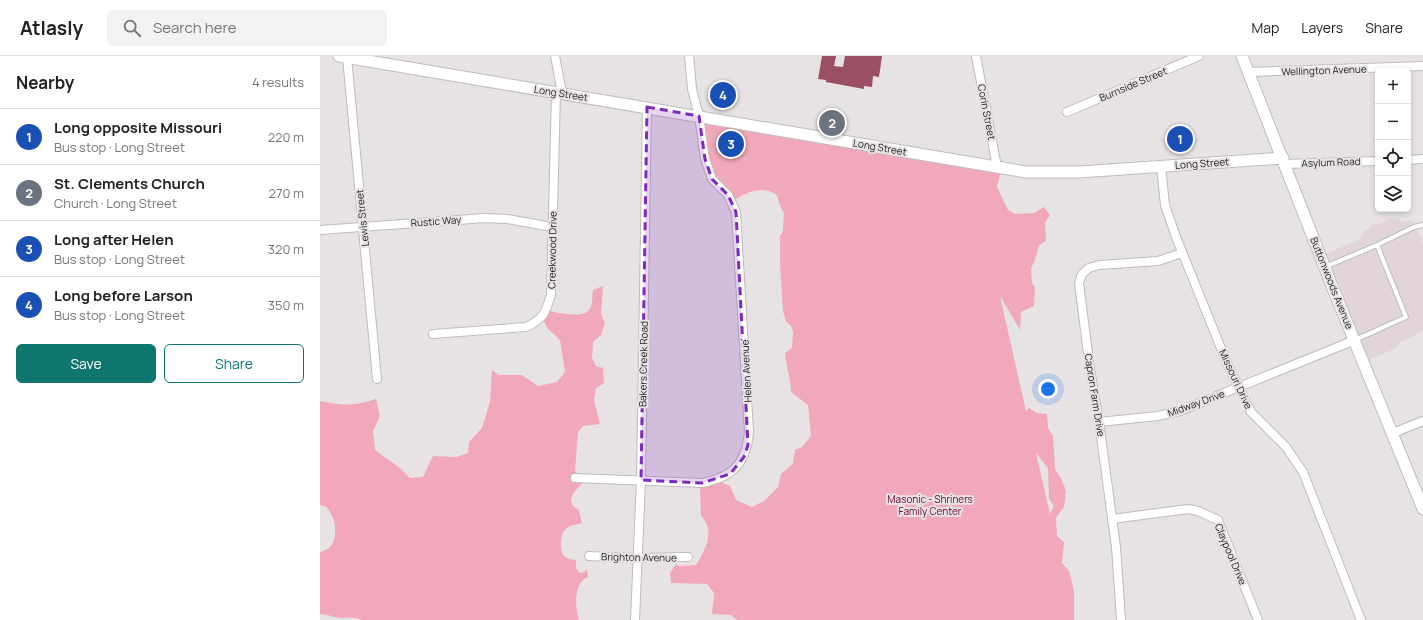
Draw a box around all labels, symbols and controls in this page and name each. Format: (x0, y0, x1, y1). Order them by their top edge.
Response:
search box (107, 10, 387, 46)
text: Atlasly (20, 15, 83, 41)
icon: search (121, 17, 143, 39)
text: Search here (153, 17, 236, 38)
text: Map (1251, 18, 1279, 37)
text: Layers (1301, 18, 1343, 37)
text: Share (1365, 18, 1403, 37)
street label: Wellington Avenue (1281, 62, 1367, 78)
street label: Burnside Street (1097, 63, 1169, 105)
map controls (1375, 68, 1411, 212)
button: + (1375, 68, 1411, 104)
text: Nearby (16, 71, 74, 94)
text: 4 results (252, 73, 304, 91)
pin: 4 (710, 80, 736, 110)
street label: Long Street (533, 82, 589, 104)
street label: Corin Street (975, 83, 999, 141)
button: − (1375, 104, 1411, 140)
pin: 2 (819, 108, 845, 138)
text: Long opposite Missouri (54, 117, 222, 138)
pin: 1 (1167, 124, 1193, 154)
text: 1 (26, 128, 32, 146)
text: 220 m (268, 128, 304, 146)
pin: 3 (718, 129, 744, 159)
street label: Long Street (852, 135, 908, 159)
text: Bus stop · Long Street (54, 138, 185, 156)
button: locate (1375, 140, 1411, 176)
street label: Long Street (1174, 154, 1230, 172)
street label: Asylum Road (1301, 154, 1361, 170)
text: St. Clements Church (54, 173, 205, 194)
button: layers (1375, 176, 1411, 212)
text: 2 (25, 184, 33, 202)
text: 270 m (269, 184, 304, 202)
street label: Lewis Street (352, 189, 372, 247)
text: Church · Long Street (54, 194, 177, 212)
street label: Creekwood Drive (544, 211, 560, 289)
street label: Rustic Way (410, 212, 463, 230)
text: Long after Helen (54, 229, 174, 250)
street label: Buttonwoods Avenue (1307, 235, 1357, 331)
text: 3 (25, 240, 33, 258)
text: 320 m (268, 240, 304, 258)
text: Bus stop · Long Street (54, 250, 185, 268)
text: Long before Larson (54, 285, 193, 306)
text: 4 (25, 296, 33, 314)
text: 350 m (268, 296, 304, 314)
text: Bus stop · Long Street (54, 306, 185, 324)
street label: Bakers Creek Road (635, 321, 651, 407)
street label: Helen Avenue (737, 339, 755, 403)
button: Save (16, 344, 156, 383)
button: Share (164, 344, 304, 383)
street label: Missouri Drive (1216, 347, 1256, 411)
street label: Capron Farm Drive (1082, 352, 1108, 438)
your location (1038, 379, 1058, 399)
street label: Midway Drive (1165, 386, 1227, 420)
park label: Masonic - Shriners Family Center (887, 492, 973, 518)
street label: Claypool Drive (1212, 521, 1250, 587)
street label: Brighton Avenue (601, 549, 677, 565)

